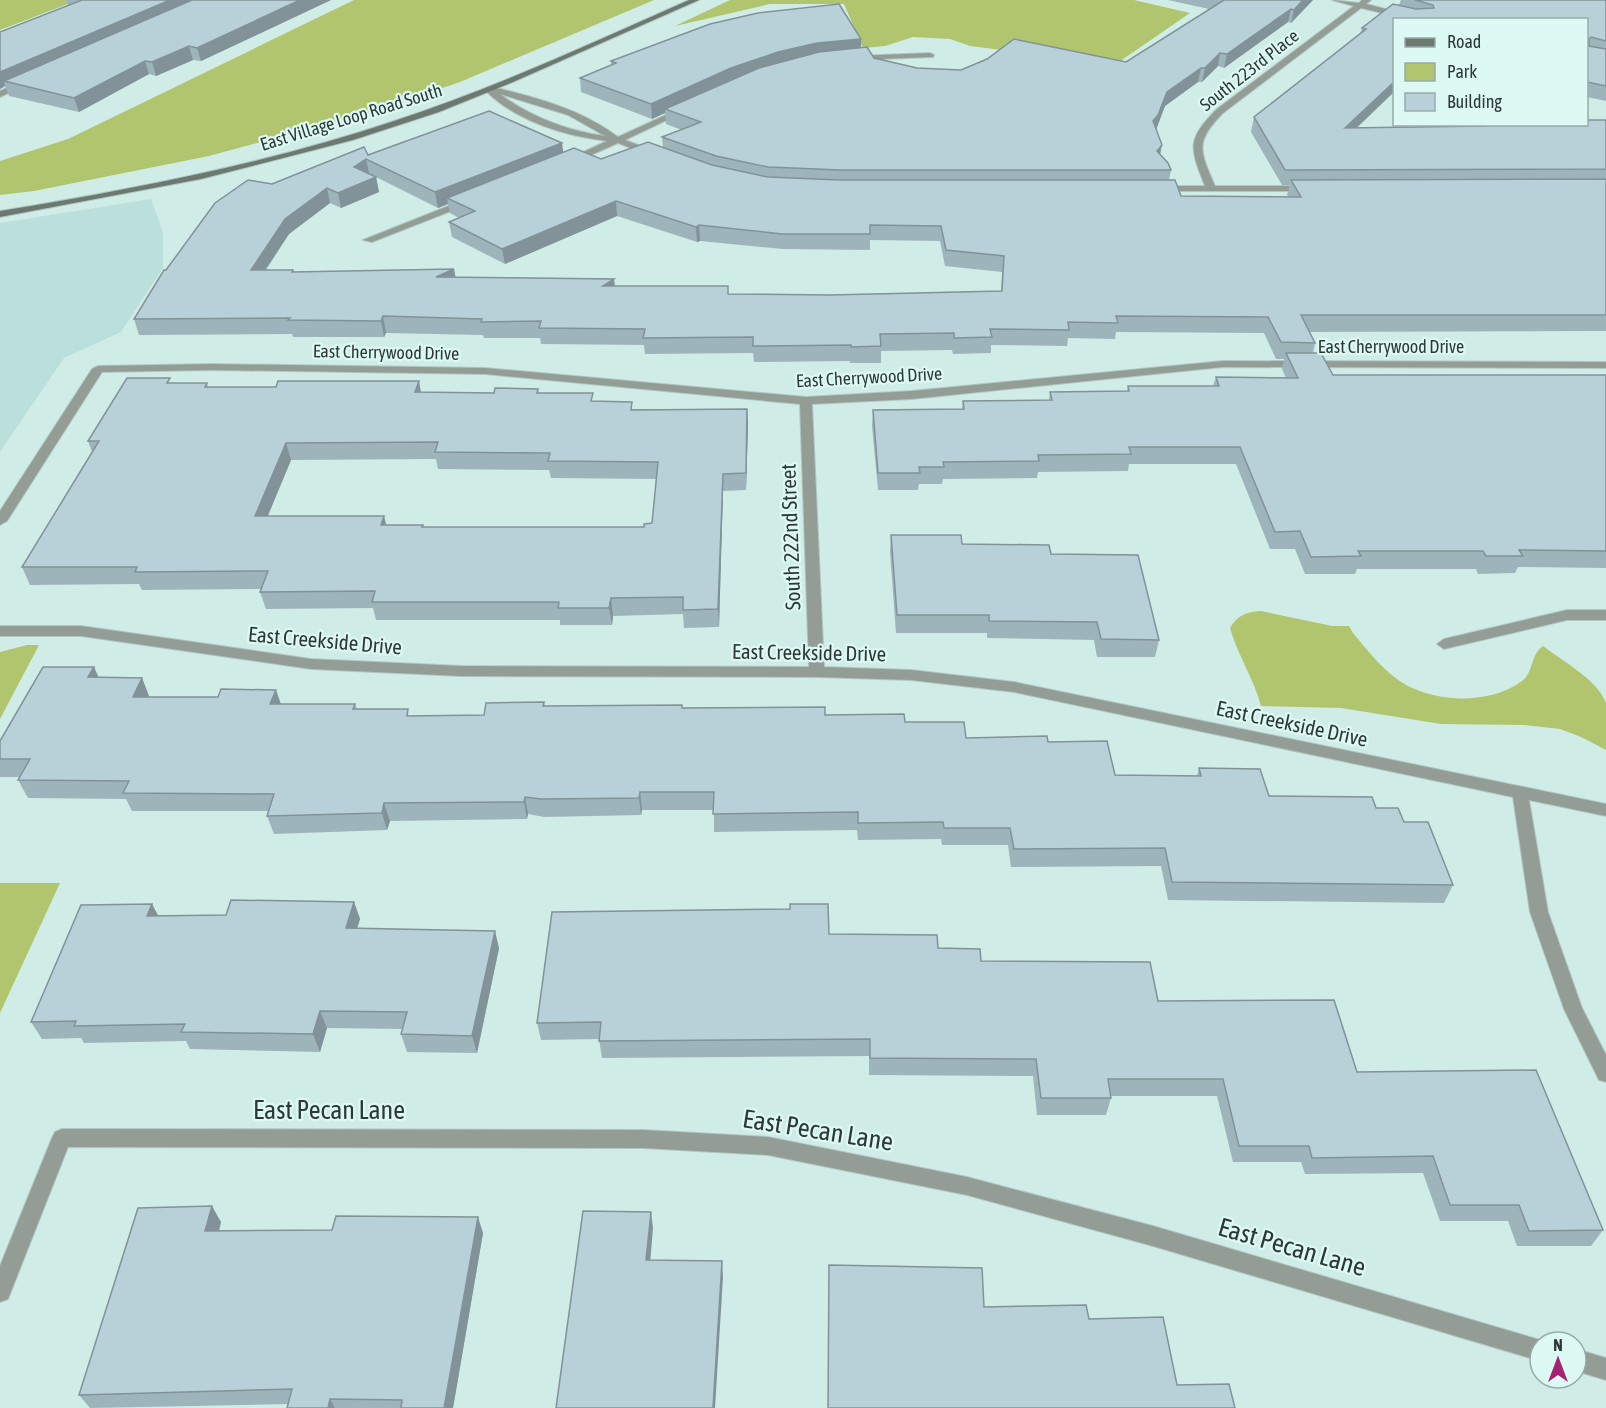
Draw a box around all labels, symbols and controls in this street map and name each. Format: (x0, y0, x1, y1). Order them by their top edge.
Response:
legend (1393, 18, 1588, 126)
street label: South 223rd Place (1195, 25, 1303, 115)
text: Road (1447, 31, 1481, 52)
text: Park (1447, 61, 1477, 82)
street label: East Village Loop Road South (257, 79, 445, 155)
text: Building (1447, 91, 1502, 112)
street label: East Cherrywood Drive (1318, 336, 1464, 357)
street label: East Cherrywood Drive (313, 340, 459, 364)
street label: East Cherrywood Drive (795, 363, 943, 391)
street label: South 222nd Street (775, 463, 805, 611)
street label: East Creekside Drive (247, 621, 403, 659)
street label: East Creekside Drive (732, 639, 886, 665)
street label: East Creekside Drive (1214, 695, 1370, 751)
street label: East Pecan Lane (253, 1095, 405, 1125)
street label: East Pecan Lane (741, 1103, 895, 1157)
street label: East Pecan Lane (1215, 1212, 1369, 1282)
north arrow (1528, 1330, 1588, 1390)
text: N (1553, 1336, 1563, 1354)

